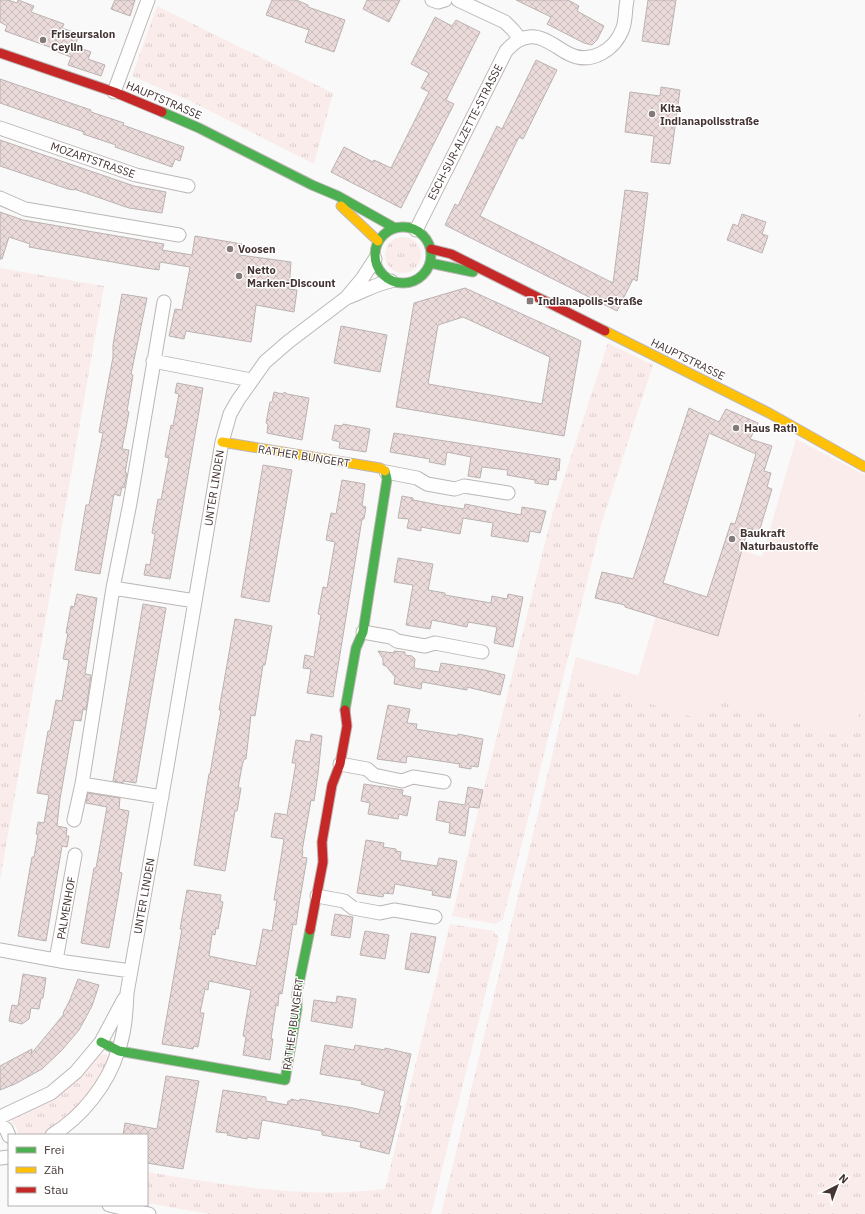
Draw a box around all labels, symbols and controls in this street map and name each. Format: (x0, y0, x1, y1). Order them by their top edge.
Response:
place label: Friseursalon Ceylin (51, 27, 115, 54)
marker: Friseursalon Ceylin (38, 35, 48, 45)
street label: ESCH-SUR-ALZETTE-STRASSE (424, 62, 506, 202)
street label: HAUPTSTRASSE (124, 78, 204, 122)
place label: Kita Indianapolisstraße (660, 101, 759, 128)
marker: Kita Indianapolisstraße (647, 109, 657, 119)
street label: MOZARTSTRASSE (49, 139, 137, 181)
place label: Voosen (238, 242, 275, 256)
marker: Voosen (225, 244, 235, 254)
place label: Netto Marken-Discount (247, 263, 335, 290)
marker: Netto Marken-Discount (234, 271, 244, 281)
place label: Indianapolis-Straße (538, 294, 643, 308)
marker: Indianapolis-Straße (525, 296, 535, 306)
street label: HAUPTSTRASSE (649, 335, 727, 383)
place label: Haus Rath (744, 421, 797, 435)
marker: Haus Rath (731, 423, 741, 433)
street label: RATHER BUNGERT (257, 442, 352, 470)
street label: UNTER LINDEN (201, 449, 227, 527)
place label: Baukraft Naturbaustoffe (740, 526, 819, 553)
marker: Baukraft Naturbaustoffe (727, 534, 737, 544)
street label: UNTER LINDEN (130, 857, 158, 935)
street label: PALMENHOF (54, 875, 78, 941)
street label: RATHER BUNGERT (280, 976, 307, 1071)
legend (8, 1134, 148, 1206)
text: Frei (44, 1142, 64, 1157)
text: Zäh (44, 1162, 64, 1177)
north arrow (817, 1166, 857, 1206)
text: N (836, 1171, 851, 1186)
text: Stau (44, 1182, 68, 1197)

